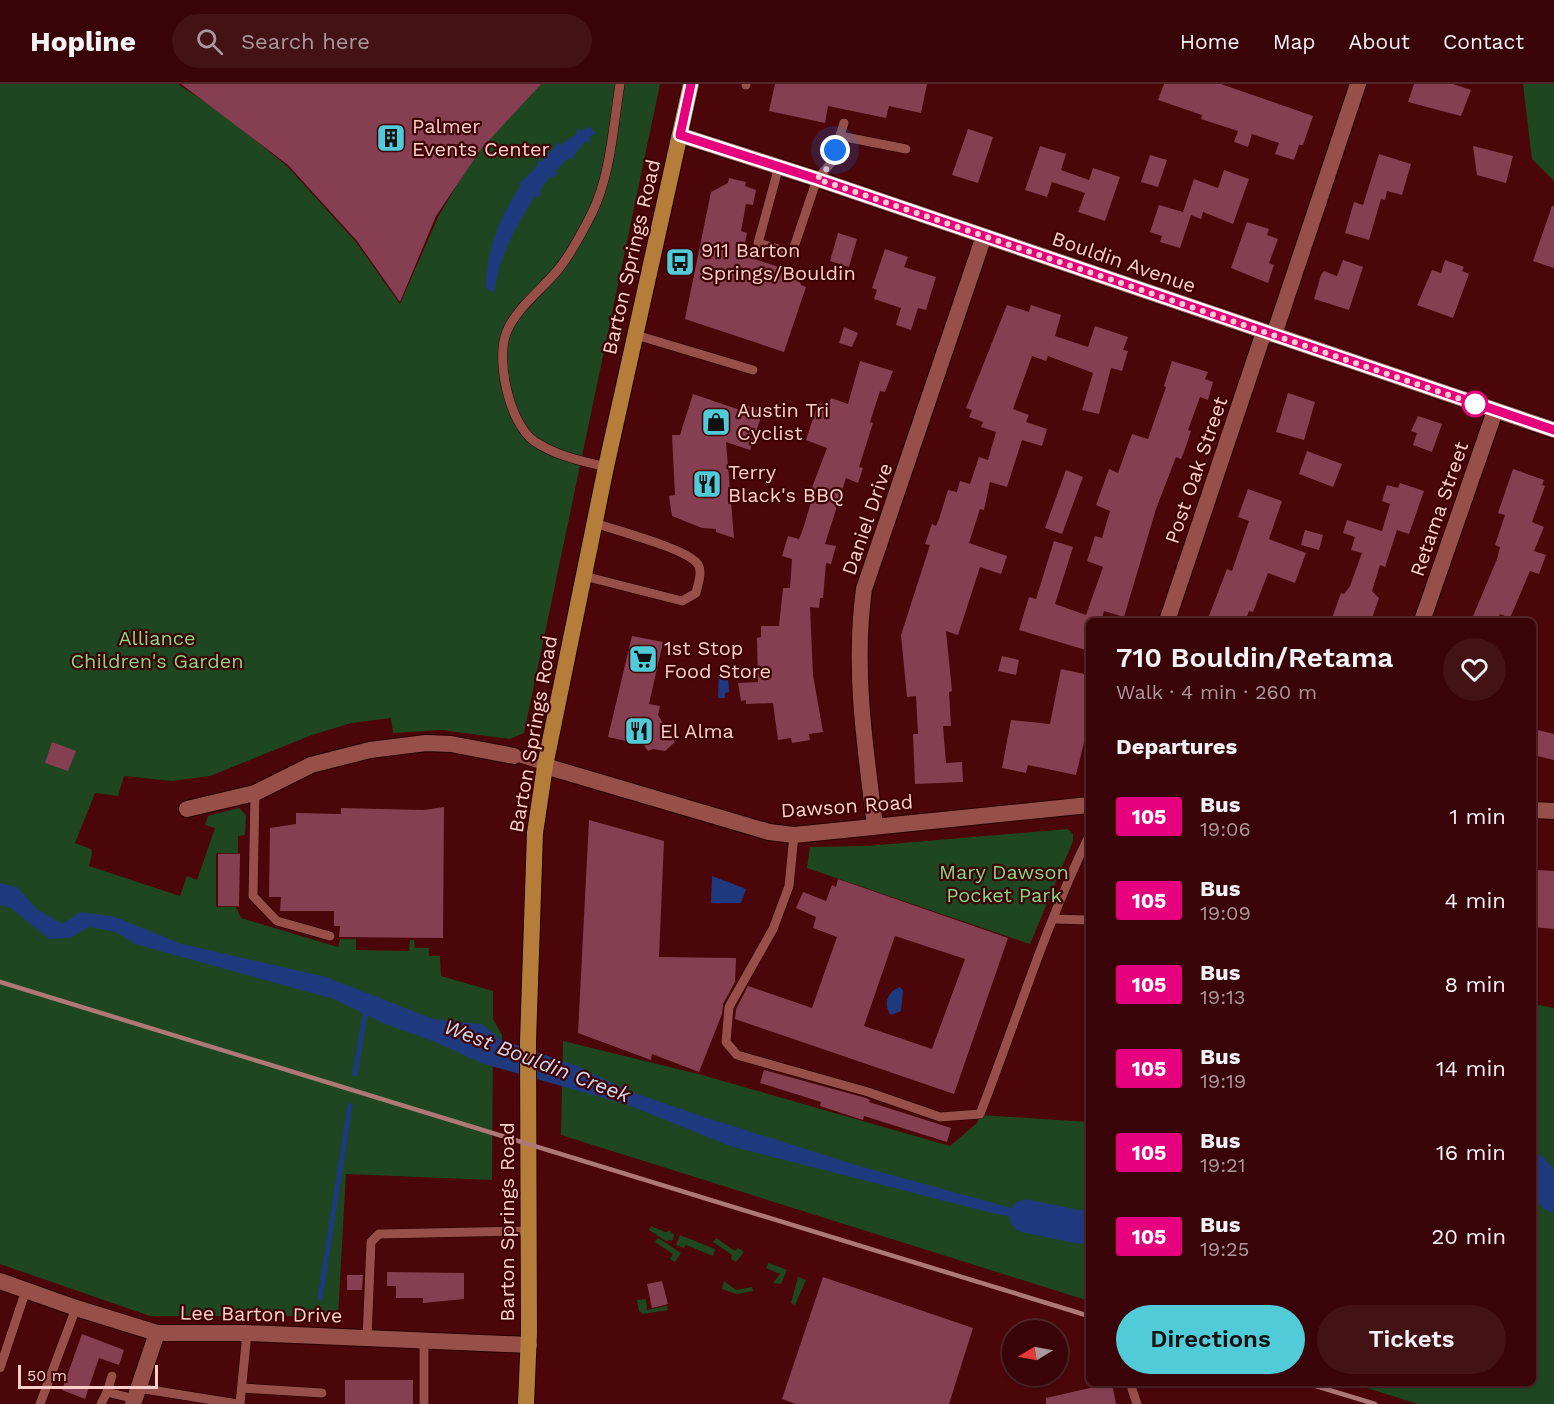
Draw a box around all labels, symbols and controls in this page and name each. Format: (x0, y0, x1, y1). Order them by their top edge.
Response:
search box (172, 14, 592, 68)
text: Hopline (30, 25, 136, 58)
icon: search (193, 25, 226, 58)
text: Search here (241, 29, 370, 54)
text: Home (1180, 29, 1240, 54)
text: Map (1273, 29, 1316, 54)
text: About (1349, 29, 1410, 54)
text: Contact (1443, 29, 1524, 54)
place label: Palmer Events Center (412, 114, 550, 161)
building icon: Palmer Events Center (375, 122, 407, 154)
your location (820, 135, 850, 165)
street label: Barton Springs Road (597, 157, 665, 357)
street label: Bouldin Avenue (1049, 226, 1199, 298)
place label: 911 Barton Springs/Bouldin (701, 238, 856, 285)
bus stop icon: 911 Barton Springs/Bouldin (664, 246, 696, 278)
unlabelled marker (1462, 391, 1488, 417)
street label: Post Oak Street (1160, 393, 1233, 547)
place label: Austin Tri Cyclist (737, 398, 829, 445)
shop icon: Austin Tri Cyclist (700, 406, 732, 438)
street label: Retama Street (1405, 438, 1473, 579)
place label: Terry Black's BBQ (728, 460, 844, 507)
street label: Daniel Drive (837, 460, 897, 578)
restaurant icon: Terry Black's BBQ (691, 468, 723, 500)
park label: Alliance Children's Garden (70, 626, 244, 673)
street label: Barton Springs Road (504, 634, 562, 834)
place label: 1st Stop Food Store (664, 636, 771, 683)
button: heart (1443, 638, 1506, 701)
text: 710 Bouldin/Retama (1116, 641, 1393, 674)
supermarket icon: 1st Stop Food Store (627, 643, 659, 675)
text: Walk · 4 min · 260 m (1116, 680, 1317, 704)
restaurant icon: El Alma (623, 715, 655, 747)
place label: El Alma (660, 719, 734, 743)
text: Departures (1116, 734, 1237, 759)
street label: Dawson Road (780, 789, 914, 823)
text: Bus (1200, 792, 1240, 817)
text: 105 (1132, 804, 1166, 829)
text: 1 min (1449, 804, 1506, 829)
text: 19:06 (1200, 817, 1251, 841)
park label: Mary Dawson Pocket Park (939, 860, 1069, 907)
text: Bus (1200, 876, 1240, 901)
text: 105 (1132, 888, 1166, 913)
text: 4 min (1445, 888, 1506, 913)
text: 19:09 (1200, 901, 1251, 925)
text: Bus (1200, 960, 1240, 985)
text: 105 (1132, 972, 1166, 997)
text: 8 min (1445, 972, 1506, 997)
text: 19:13 (1200, 985, 1246, 1009)
water label: West Bouldin Creek (441, 1014, 634, 1108)
text: Bus (1200, 1044, 1240, 1069)
text: 105 (1132, 1056, 1166, 1081)
text: 14 min (1436, 1056, 1506, 1081)
text: 19:19 (1200, 1069, 1246, 1093)
street label: Barton Springs Road (495, 1122, 519, 1322)
text: Bus (1200, 1128, 1240, 1153)
text: 105 (1132, 1140, 1166, 1165)
text: 16 min (1436, 1140, 1506, 1165)
text: 19:21 (1200, 1153, 1246, 1177)
text: Bus (1200, 1212, 1240, 1237)
text: 105 (1132, 1224, 1166, 1249)
text: 20 min (1432, 1224, 1506, 1249)
text: 19:25 (1200, 1237, 1249, 1261)
street label: Lee Barton Drive (179, 1301, 343, 1327)
button: Directions (1116, 1305, 1305, 1374)
button: Tickets (1317, 1305, 1506, 1374)
north arrow (1002, 1320, 1068, 1386)
map controls (1002, 1320, 1068, 1386)
scale bar (18, 1362, 158, 1390)
text: 50 m (27, 1366, 67, 1385)

